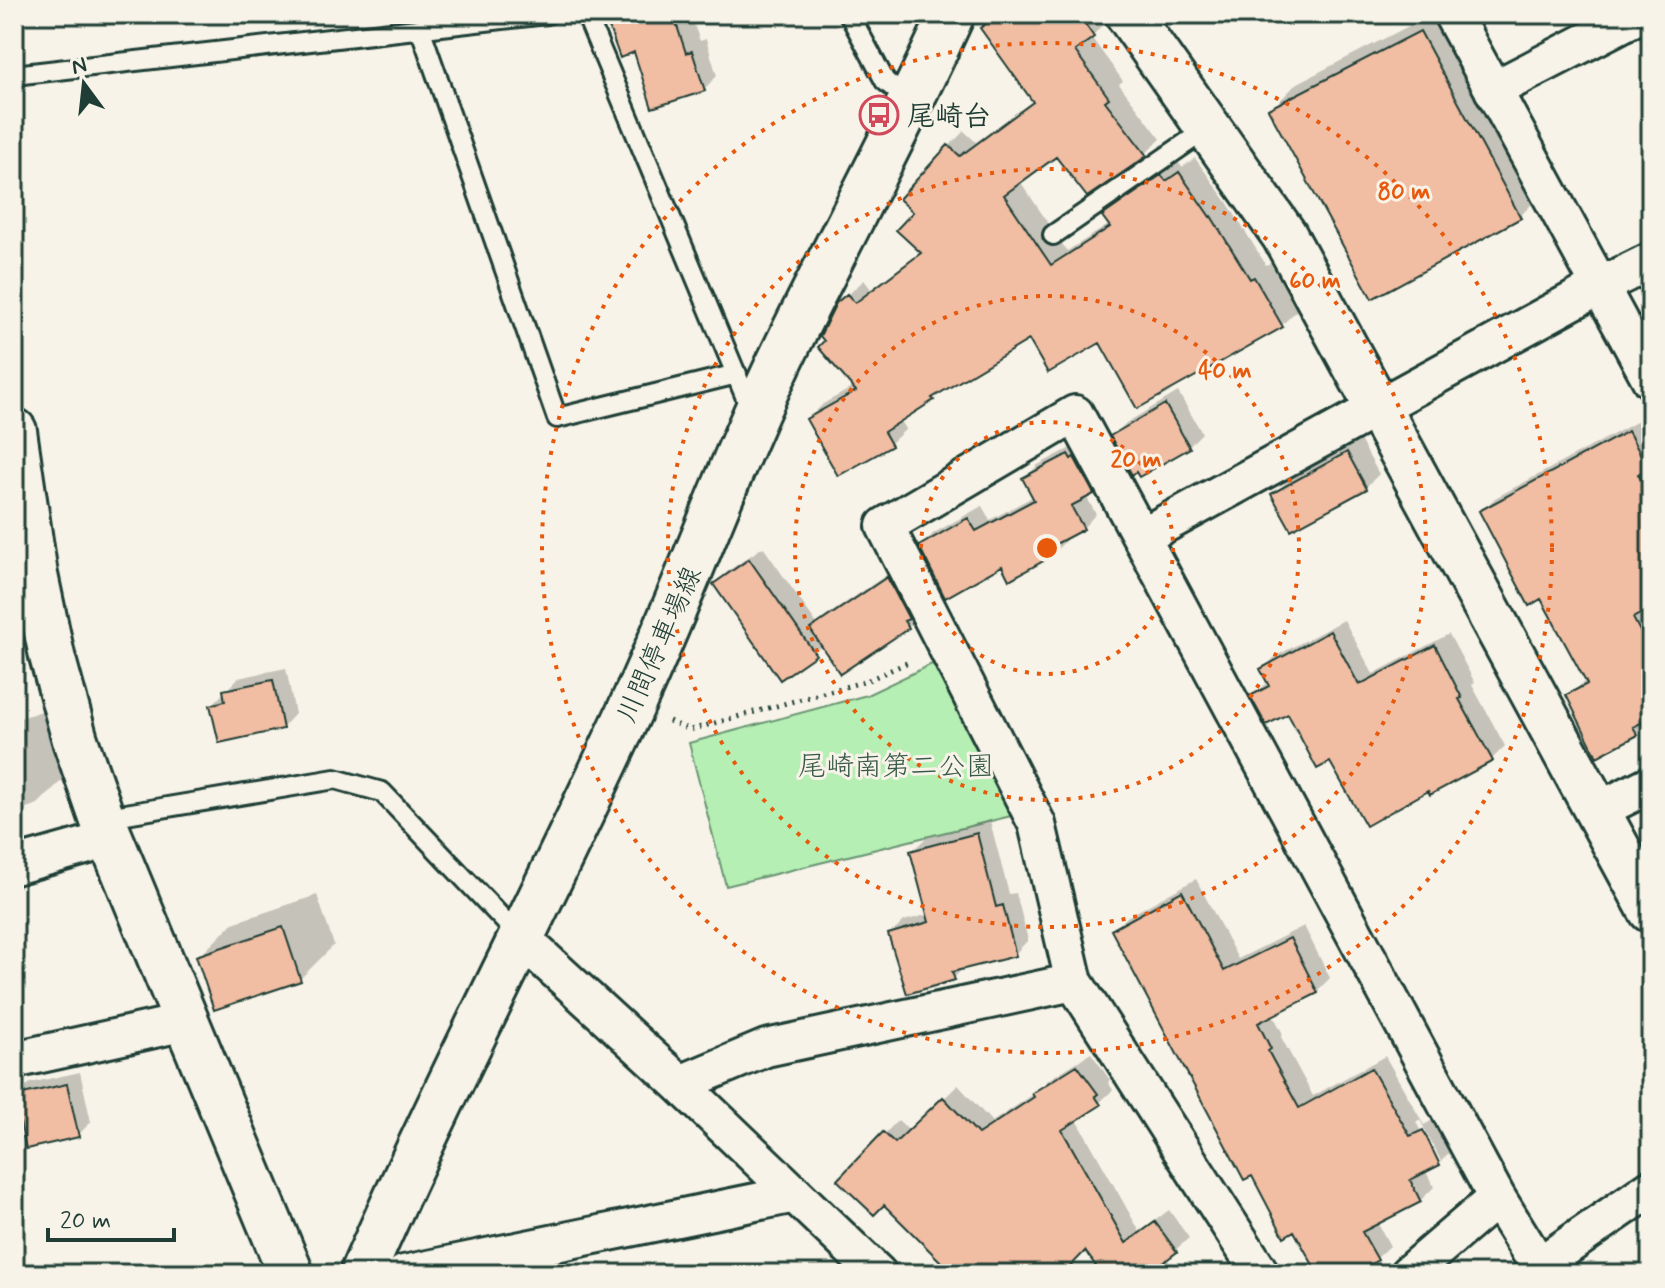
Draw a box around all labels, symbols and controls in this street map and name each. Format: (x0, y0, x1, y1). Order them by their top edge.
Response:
north arrow (44, 44, 124, 124)
text: N (69, 51, 90, 82)
bus stop icon: 尾崎台 (858, 94, 900, 136)
place label: 尾崎台 (907, 99, 991, 136)
text: 80 m (1378, 177, 1430, 208)
text: 60 m (1289, 266, 1341, 297)
text: 40 m (1198, 356, 1252, 387)
text: 20 m (1110, 445, 1162, 476)
centre of rings (1033, 534, 1061, 562)
street label: 川間停車場線 (609, 561, 711, 729)
park label: 尾崎南第二公園 (798, 749, 994, 786)
scale bar (48, 1192, 174, 1242)
text: 20 m (60, 1206, 111, 1237)

